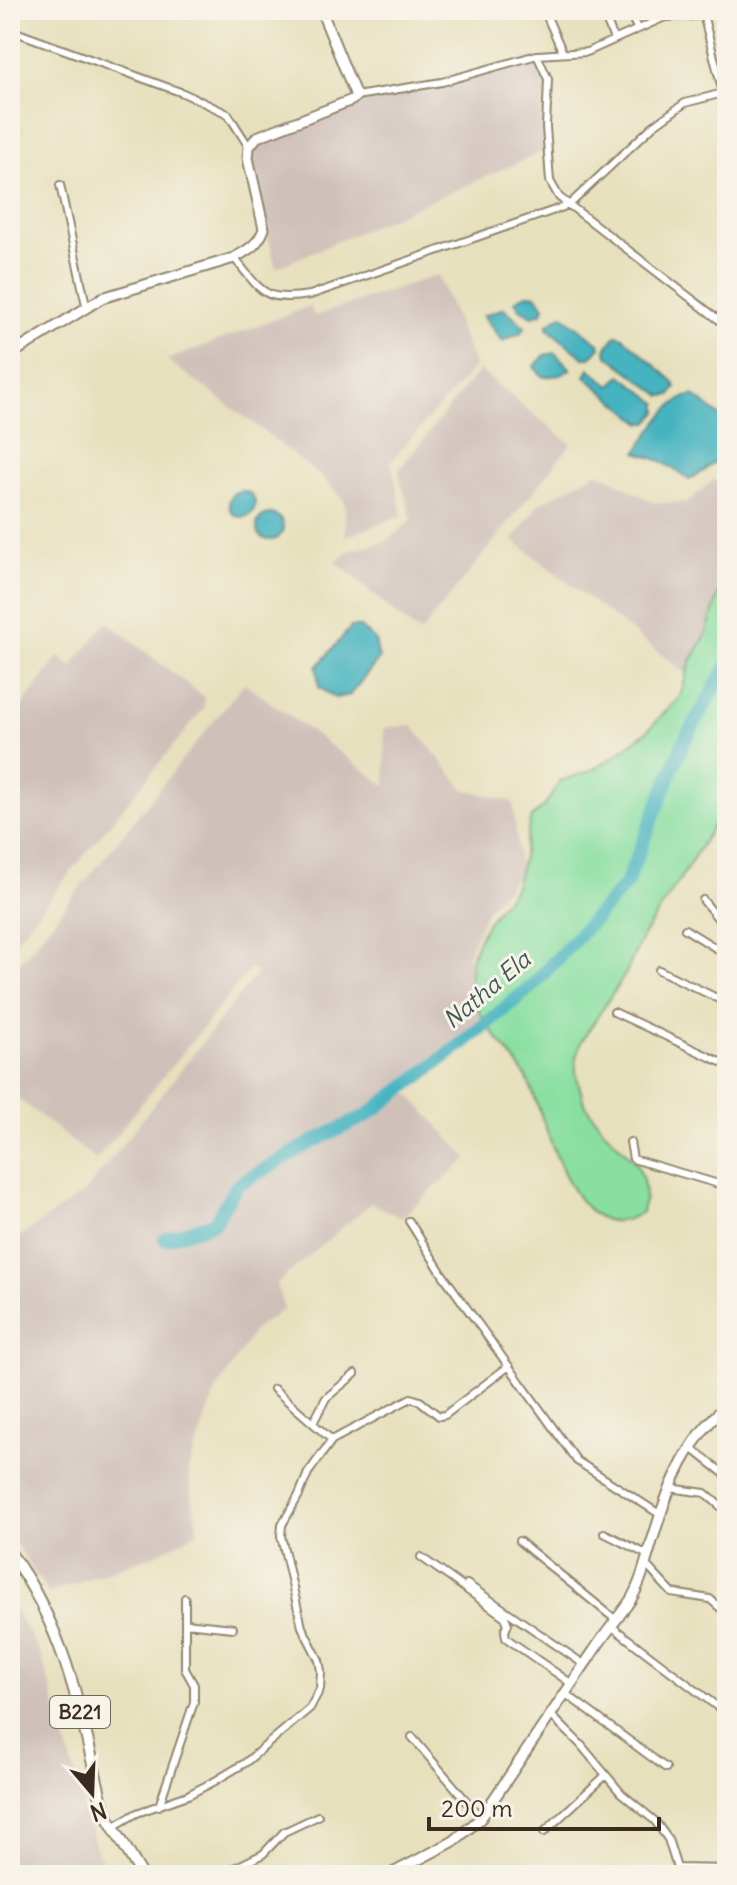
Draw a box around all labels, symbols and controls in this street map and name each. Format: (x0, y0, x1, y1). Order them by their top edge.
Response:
water label: Natha Ela (437, 943, 537, 1034)
road number: B221 (50, 1696, 110, 1728)
north arrow (52, 1753, 132, 1833)
scale bar (429, 1781, 659, 1831)
text: 200 m (441, 1793, 513, 1823)
text: N (87, 1796, 110, 1828)

